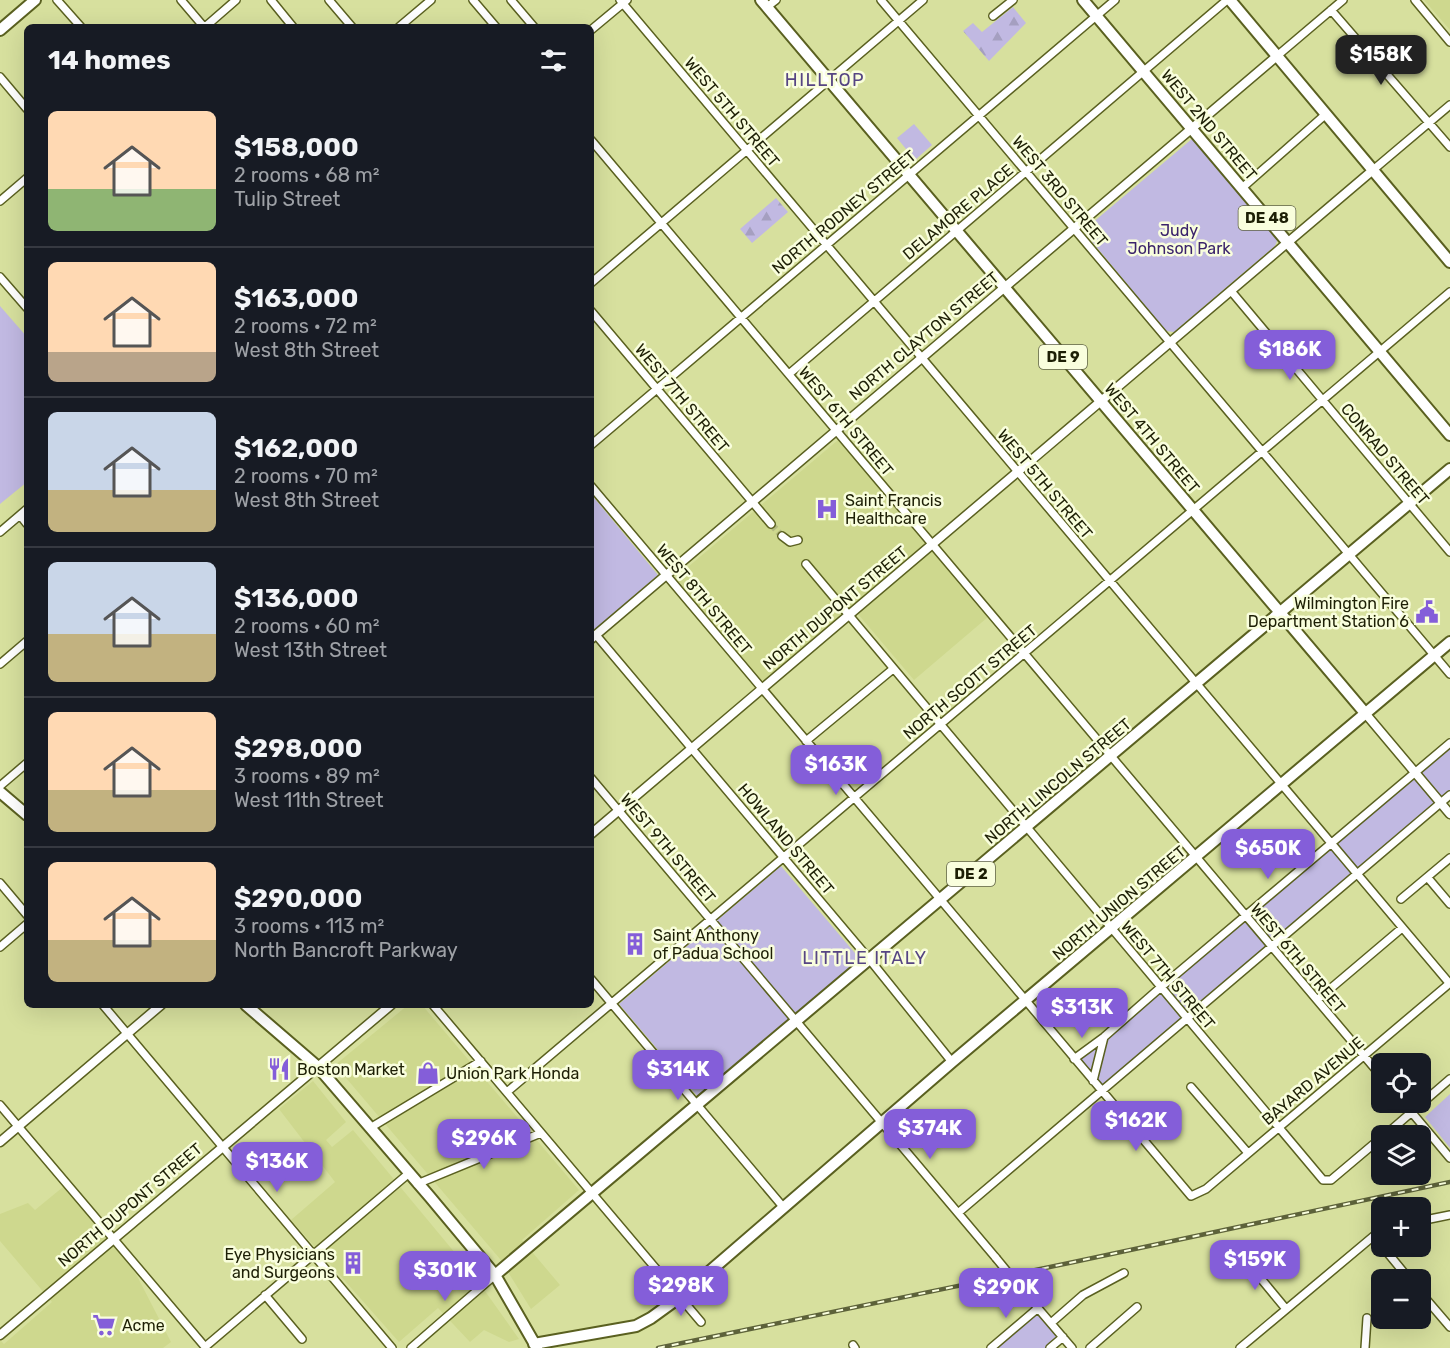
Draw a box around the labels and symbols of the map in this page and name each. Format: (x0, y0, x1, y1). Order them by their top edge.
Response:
pin: $158K (1339, 35, 1423, 86)
street label: WEST 5TH STREET (681, 53, 783, 171)
street label: WEST 2ND STREET (1157, 66, 1261, 184)
district label: HILLTOP (785, 69, 865, 91)
street label: WEST 3RD STREET (1008, 132, 1112, 250)
street label: NORTH RODNEY STREET (768, 146, 920, 278)
street label: DELAMORE PLACE (899, 160, 1017, 264)
road number: DE 48 (1238, 206, 1296, 230)
park label: Judy Johnson Park (1127, 221, 1231, 258)
street label: NORTH CLAYTON STREET (845, 268, 1003, 404)
pin: $186K (1248, 330, 1332, 381)
street label: WEST 7TH STREET (631, 340, 733, 456)
road number: DE 9 (1039, 345, 1087, 369)
street label: WEST 6TH STREET (795, 362, 897, 480)
street label: WEST 4TH STREET (1101, 379, 1203, 497)
street label: CONRAD STREET (1337, 399, 1433, 509)
street label: WEST 5TH STREET (994, 425, 1096, 543)
place label: Saint Francis Healthcare (845, 491, 942, 528)
hospital icon: Saint Francis Healthcare (814, 496, 840, 522)
street label: WEST 8TH STREET (652, 540, 756, 658)
street label: NORTH DUPONT STREET (759, 542, 911, 674)
place label: Wilmington Fire Department Station 6 (1248, 594, 1409, 631)
public building icon: Wilmington Fire Department Station 6 (1414, 599, 1440, 625)
street label: NORTH SCOTT STREET (899, 621, 1041, 743)
street label: NORTH LINCOLN STREET (981, 714, 1135, 848)
pin: $163K (794, 745, 878, 796)
street label: HOWLAND STREET (734, 780, 838, 898)
street label: WEST 9TH STREET (617, 789, 719, 907)
pin: $650K (1226, 829, 1310, 880)
street label: NORTH UNION STREET (1049, 842, 1189, 964)
road number: DE 2 (947, 862, 995, 886)
street label: WEST 6TH STREET (1247, 899, 1349, 1017)
street label: WEST 7TH STREET (1117, 917, 1219, 1033)
place label: Saint Anthony of Padua School (653, 926, 773, 963)
building icon: Saint Anthony of Padua School (622, 931, 648, 957)
district label: LITTLE ITALY (802, 947, 928, 969)
pin: $313K (1040, 988, 1124, 1039)
street label: BAYARD AVENUE (1258, 1033, 1368, 1129)
pin: $314K (636, 1050, 720, 1101)
restaurant icon: Boston Market (266, 1056, 292, 1082)
place label: Boston Market (297, 1060, 405, 1079)
shop icon: Union Park Honda (415, 1060, 441, 1086)
place label: Union Park Honda (446, 1064, 579, 1083)
pin: $162K (1094, 1101, 1178, 1152)
pin: $374K (888, 1109, 972, 1160)
pin: $296K (442, 1119, 526, 1170)
street label: NORTH DUPONT STREET (54, 1139, 206, 1271)
pin: $136K (235, 1142, 319, 1193)
pin: $159K (1213, 1240, 1297, 1291)
place label: Eye Physicians and Surgeons (224, 1245, 335, 1282)
building icon: Eye Physicians and Surgeons (340, 1250, 366, 1276)
pin: $301K (403, 1251, 487, 1302)
pin: $298K (639, 1266, 723, 1317)
pin: $290K (964, 1268, 1048, 1319)
supermarket icon: Acme (91, 1312, 117, 1338)
place label: Acme (122, 1316, 165, 1335)

